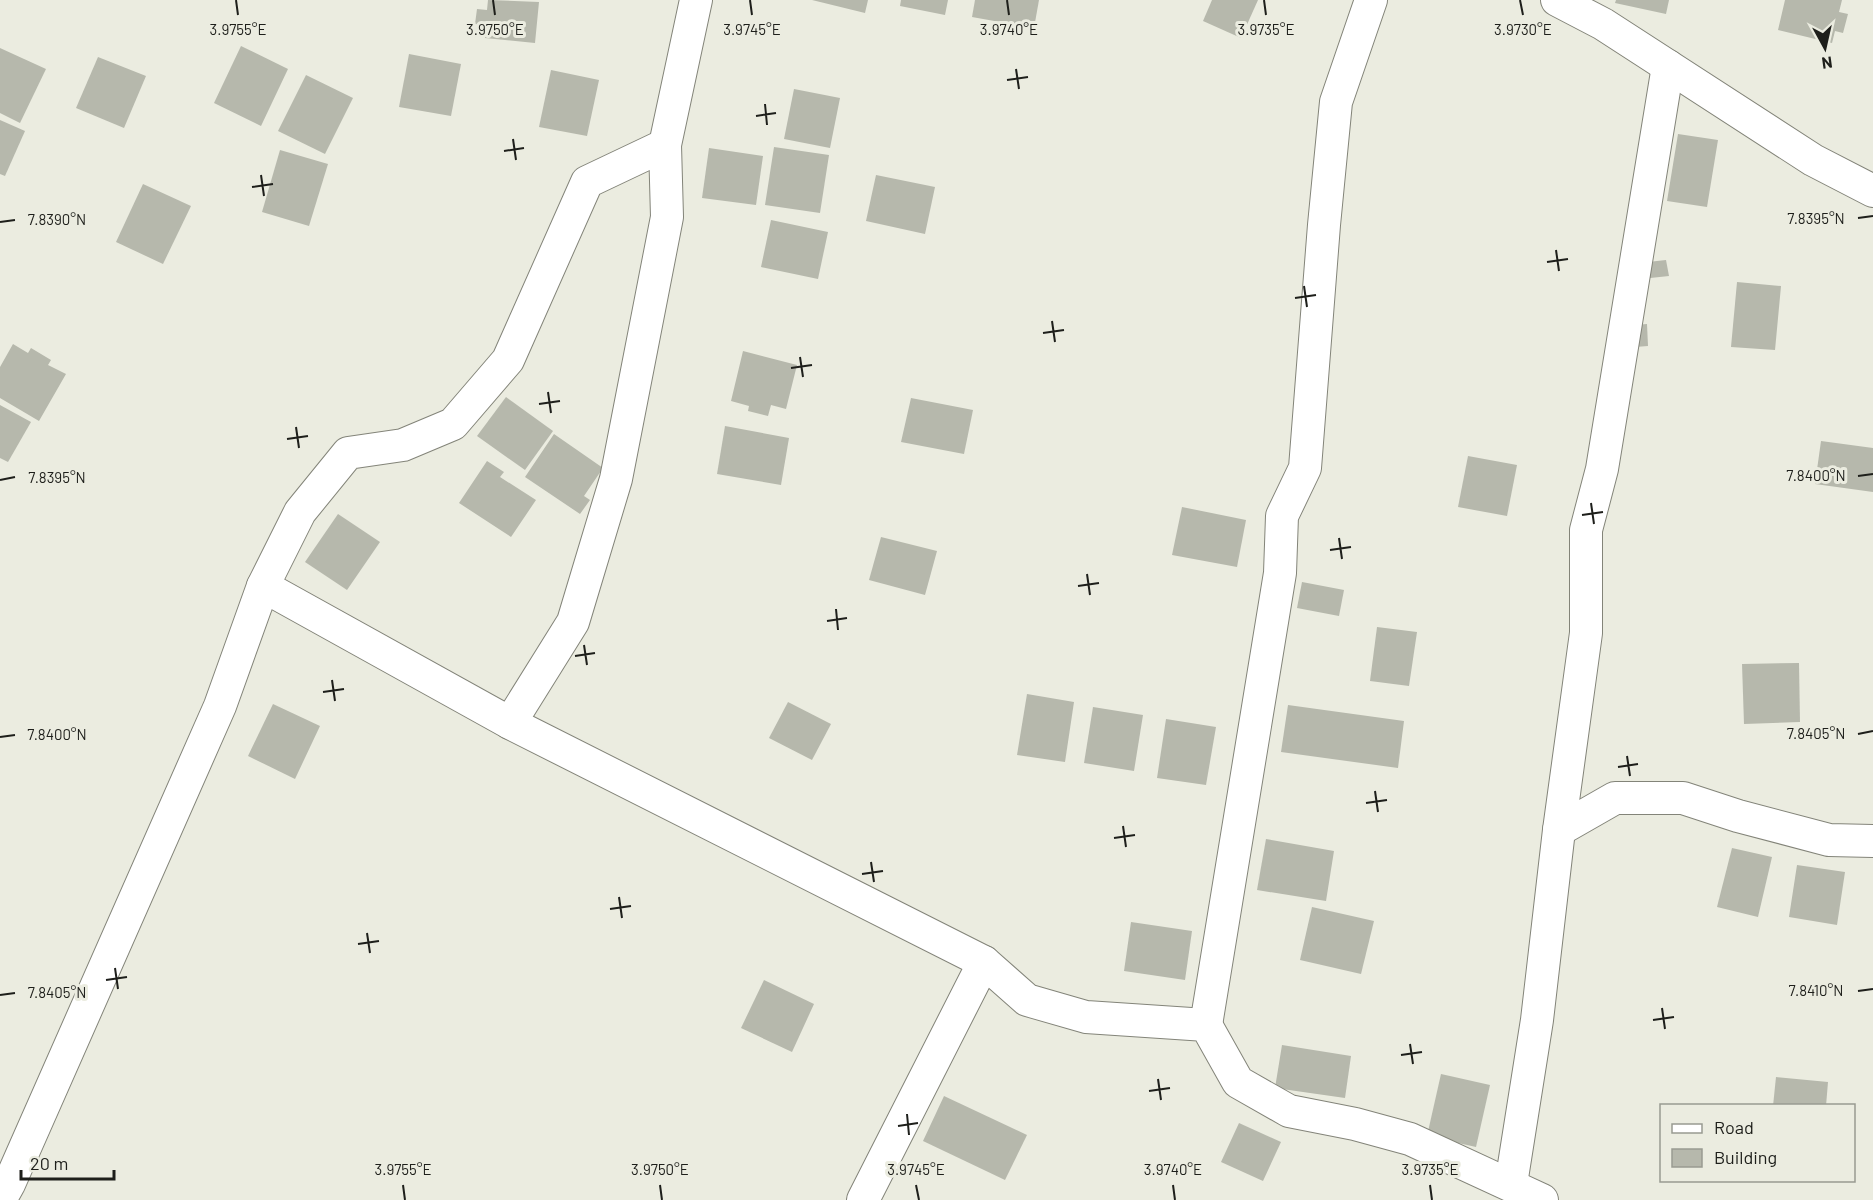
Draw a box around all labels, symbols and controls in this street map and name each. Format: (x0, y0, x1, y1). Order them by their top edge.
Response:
north arrow (1795, 18, 1855, 78)
text: 3.9755°E (209, 20, 267, 38)
text: 3.9750°E (466, 20, 524, 38)
text: 3.9745°E (723, 20, 781, 38)
text: 3.9740°E (980, 20, 1038, 38)
text: 3.9735°E (1237, 20, 1295, 38)
text: 3.9730°E (1494, 20, 1552, 38)
text: N (1821, 53, 1834, 73)
text: 7.8395°N (1787, 209, 1845, 227)
text: 7.8390°N (28, 210, 86, 228)
text: 7.8400°N (1786, 466, 1846, 484)
text: 7.8395°N (28, 468, 86, 486)
text: 7.8405°N (1787, 724, 1845, 742)
text: 7.8400°N (27, 725, 87, 743)
text: 7.8410°N (1789, 981, 1843, 999)
text: 7.8405°N (28, 983, 86, 1001)
legend (1660, 1104, 1855, 1182)
text: Road (1714, 1116, 1754, 1138)
scale bar (21, 1143, 114, 1181)
text: Building (1714, 1146, 1777, 1168)
text: 20 m (30, 1152, 68, 1174)
text: 3.9755°E (374, 1160, 432, 1178)
text: 3.9750°E (631, 1160, 689, 1178)
text: 3.9745°E (887, 1160, 945, 1178)
text: 3.9740°E (1144, 1160, 1202, 1178)
text: 3.9735°E (1401, 1160, 1459, 1178)

